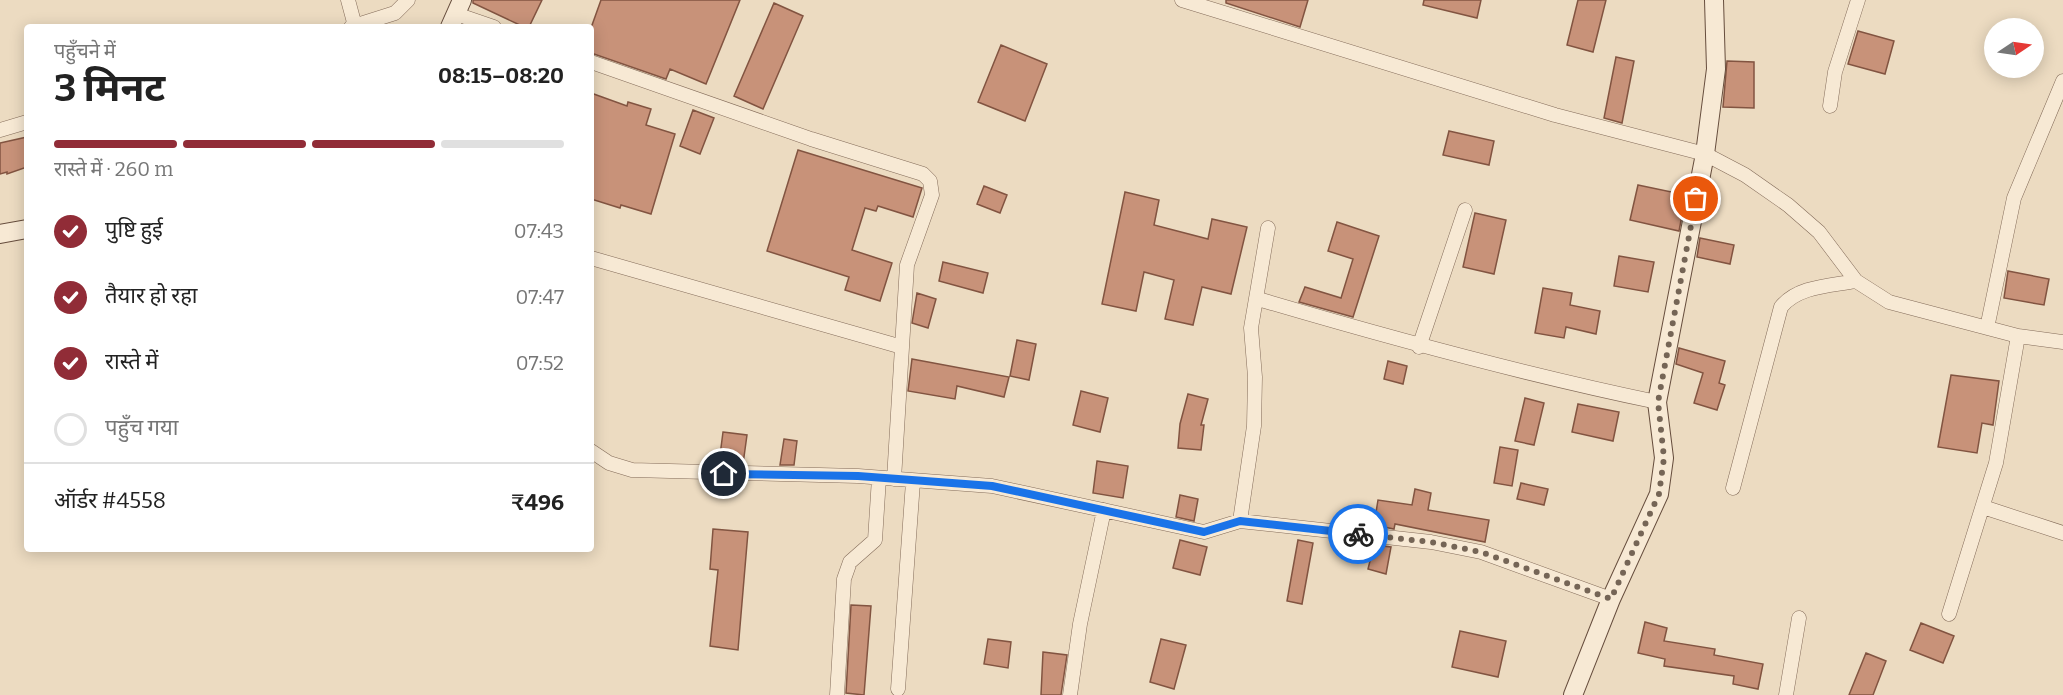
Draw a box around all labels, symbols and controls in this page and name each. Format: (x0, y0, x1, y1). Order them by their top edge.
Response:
north arrow (1984, 18, 2044, 78)
map controls (1984, 18, 2044, 78)
text: पहुँचने में (54, 39, 116, 63)
text: 08:15–08:20 (438, 62, 564, 89)
text: 3 मिनट (54, 65, 165, 111)
text: रास्ते में · 260 m (54, 157, 173, 181)
pin (1670, 173, 1721, 224)
icon: bag (1679, 182, 1712, 215)
icon: check (54, 215, 87, 248)
text: पुष्टि हुई (105, 216, 163, 243)
text: 07:43 (514, 219, 564, 243)
icon: check (54, 281, 87, 314)
text: तैयार हो रहा (105, 282, 198, 309)
text: 07:47 (515, 285, 564, 309)
icon: check (54, 347, 87, 380)
text: रास्ते में (105, 348, 158, 375)
text: 07:52 (516, 351, 564, 375)
text: पहुँच गया (105, 414, 178, 441)
pin (698, 448, 749, 499)
icon: home (707, 457, 740, 490)
text: ऑर्डर #4558 (54, 487, 166, 514)
text: ₹496 (511, 489, 564, 516)
courier (1328, 504, 1388, 564)
icon: bike (1342, 518, 1375, 551)

